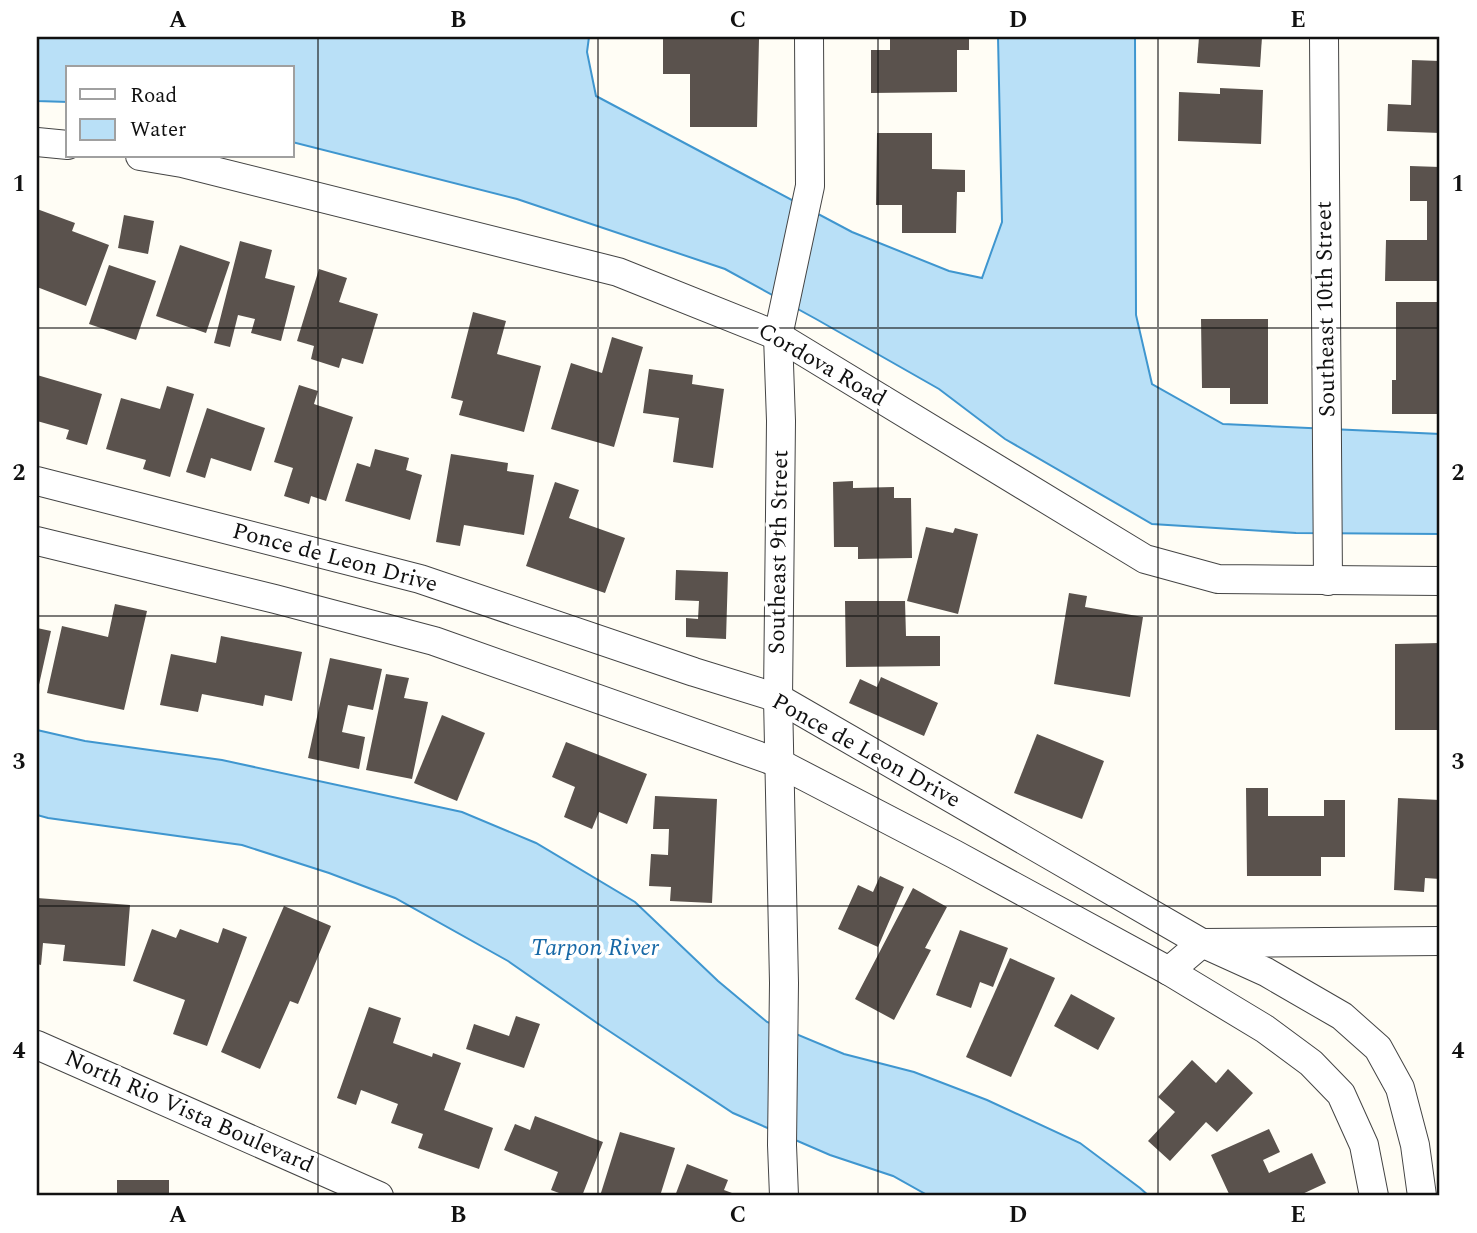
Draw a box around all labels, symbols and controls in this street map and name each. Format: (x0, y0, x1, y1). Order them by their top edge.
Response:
text: A (169, 3, 187, 38)
text: B (450, 3, 466, 38)
text: C (730, 3, 746, 38)
text: D (1009, 3, 1027, 38)
text: E (1290, 3, 1306, 38)
legend (66, 66, 294, 158)
text: Road (130, 80, 177, 112)
text: Water (130, 114, 186, 146)
text: 1 (13, 167, 25, 202)
text: 1 (1452, 167, 1464, 202)
street label: Southeast 10th Street (1307, 201, 1345, 417)
street label: Cordova Road (751, 314, 893, 416)
street label: Southeast 9th Street (760, 449, 798, 655)
text: 2 (13, 456, 26, 491)
text: 2 (1452, 456, 1465, 491)
street label: Ponce de Leon Drive (228, 514, 442, 602)
street label: Ponce de Leon Drive (765, 684, 967, 818)
text: 3 (13, 745, 26, 780)
text: 3 (1452, 745, 1465, 780)
water label: Tarpon River (531, 930, 660, 966)
text: 4 (13, 1034, 26, 1069)
text: 4 (1452, 1034, 1465, 1069)
street label: North Rio Vista Boulevard (59, 1041, 319, 1183)
text: A (169, 1198, 187, 1233)
text: B (450, 1198, 466, 1233)
text: C (730, 1198, 746, 1233)
text: D (1009, 1198, 1027, 1233)
text: E (1290, 1198, 1306, 1233)

